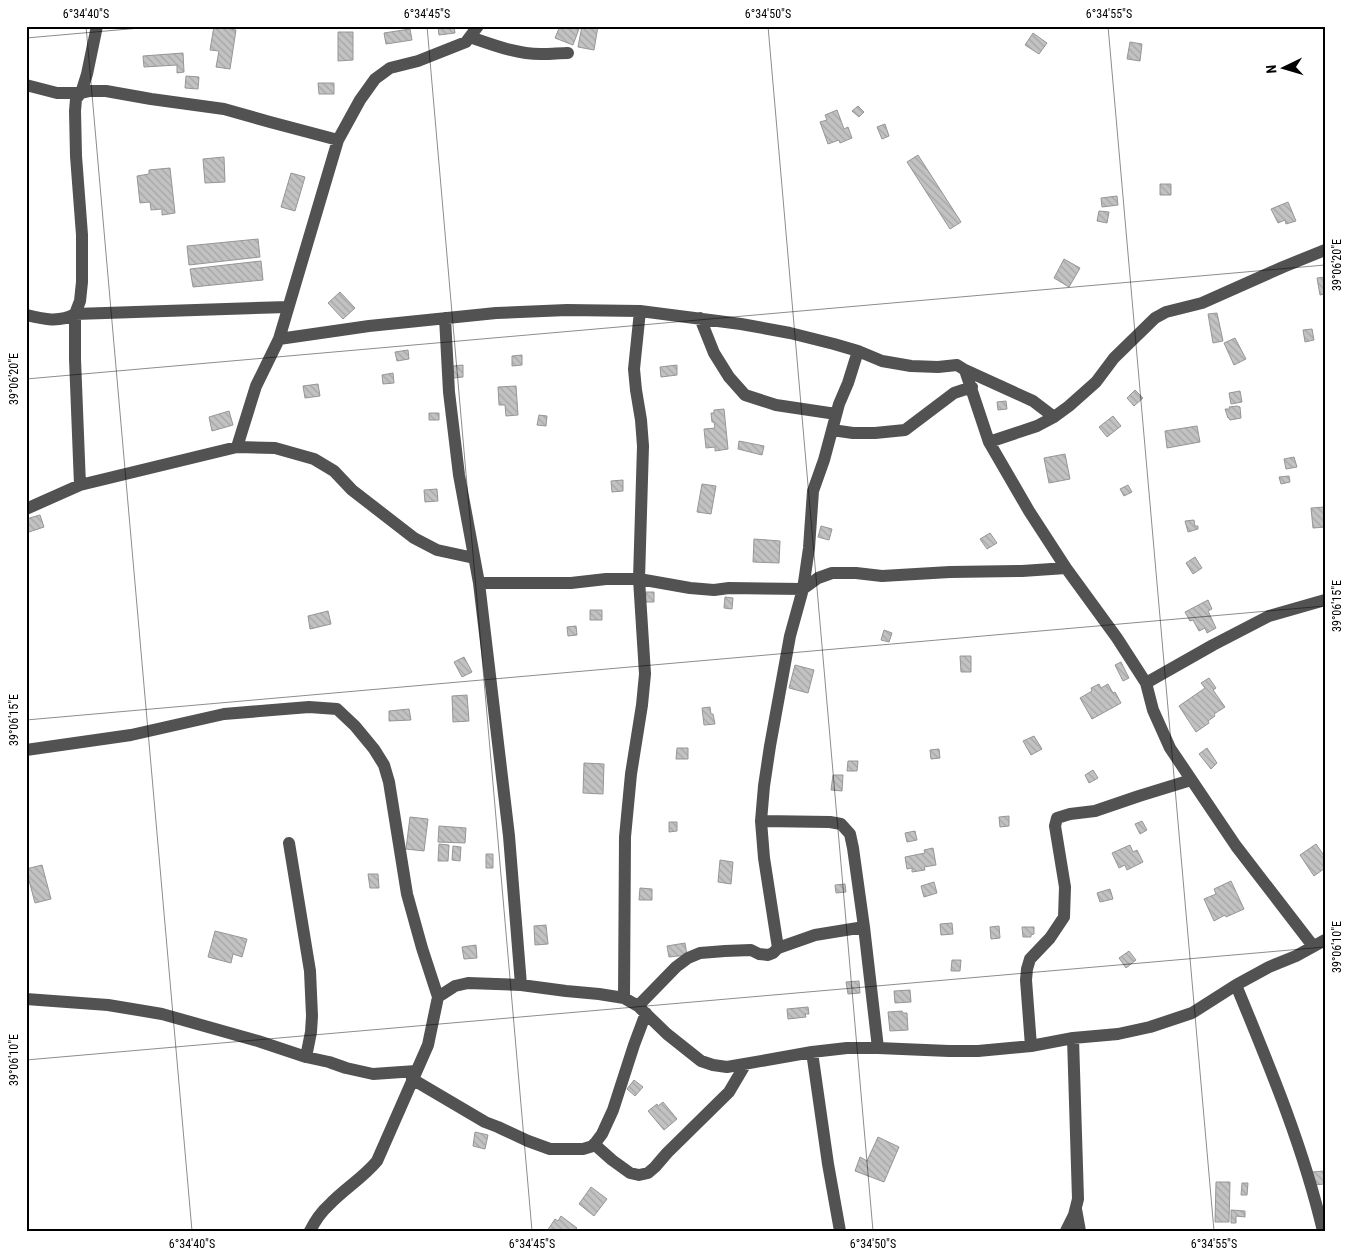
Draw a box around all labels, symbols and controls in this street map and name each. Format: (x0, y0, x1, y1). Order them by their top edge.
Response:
text: 6°34'40"S (63, 7, 109, 21)
text: 6°34'45"S (404, 7, 450, 21)
text: 6°34'50"S (745, 7, 791, 21)
text: 6°34'55"S (1086, 7, 1132, 21)
north arrow (1258, 42, 1308, 92)
text: N (1263, 64, 1279, 74)
text: 39°06'20"E (1330, 239, 1344, 291)
text: 39°06'20"E (7, 353, 21, 405)
text: 39°06'15"E (1330, 580, 1344, 632)
text: 39°06'15"E (7, 694, 21, 746)
text: 39°06'10"E (1330, 921, 1344, 973)
text: 39°06'10"E (7, 1034, 21, 1086)
text: 6°34'40"S (169, 1237, 215, 1251)
text: 6°34'45"S (509, 1237, 555, 1251)
text: 6°34'50"S (850, 1237, 896, 1251)
text: 6°34'55"S (1191, 1237, 1237, 1251)

